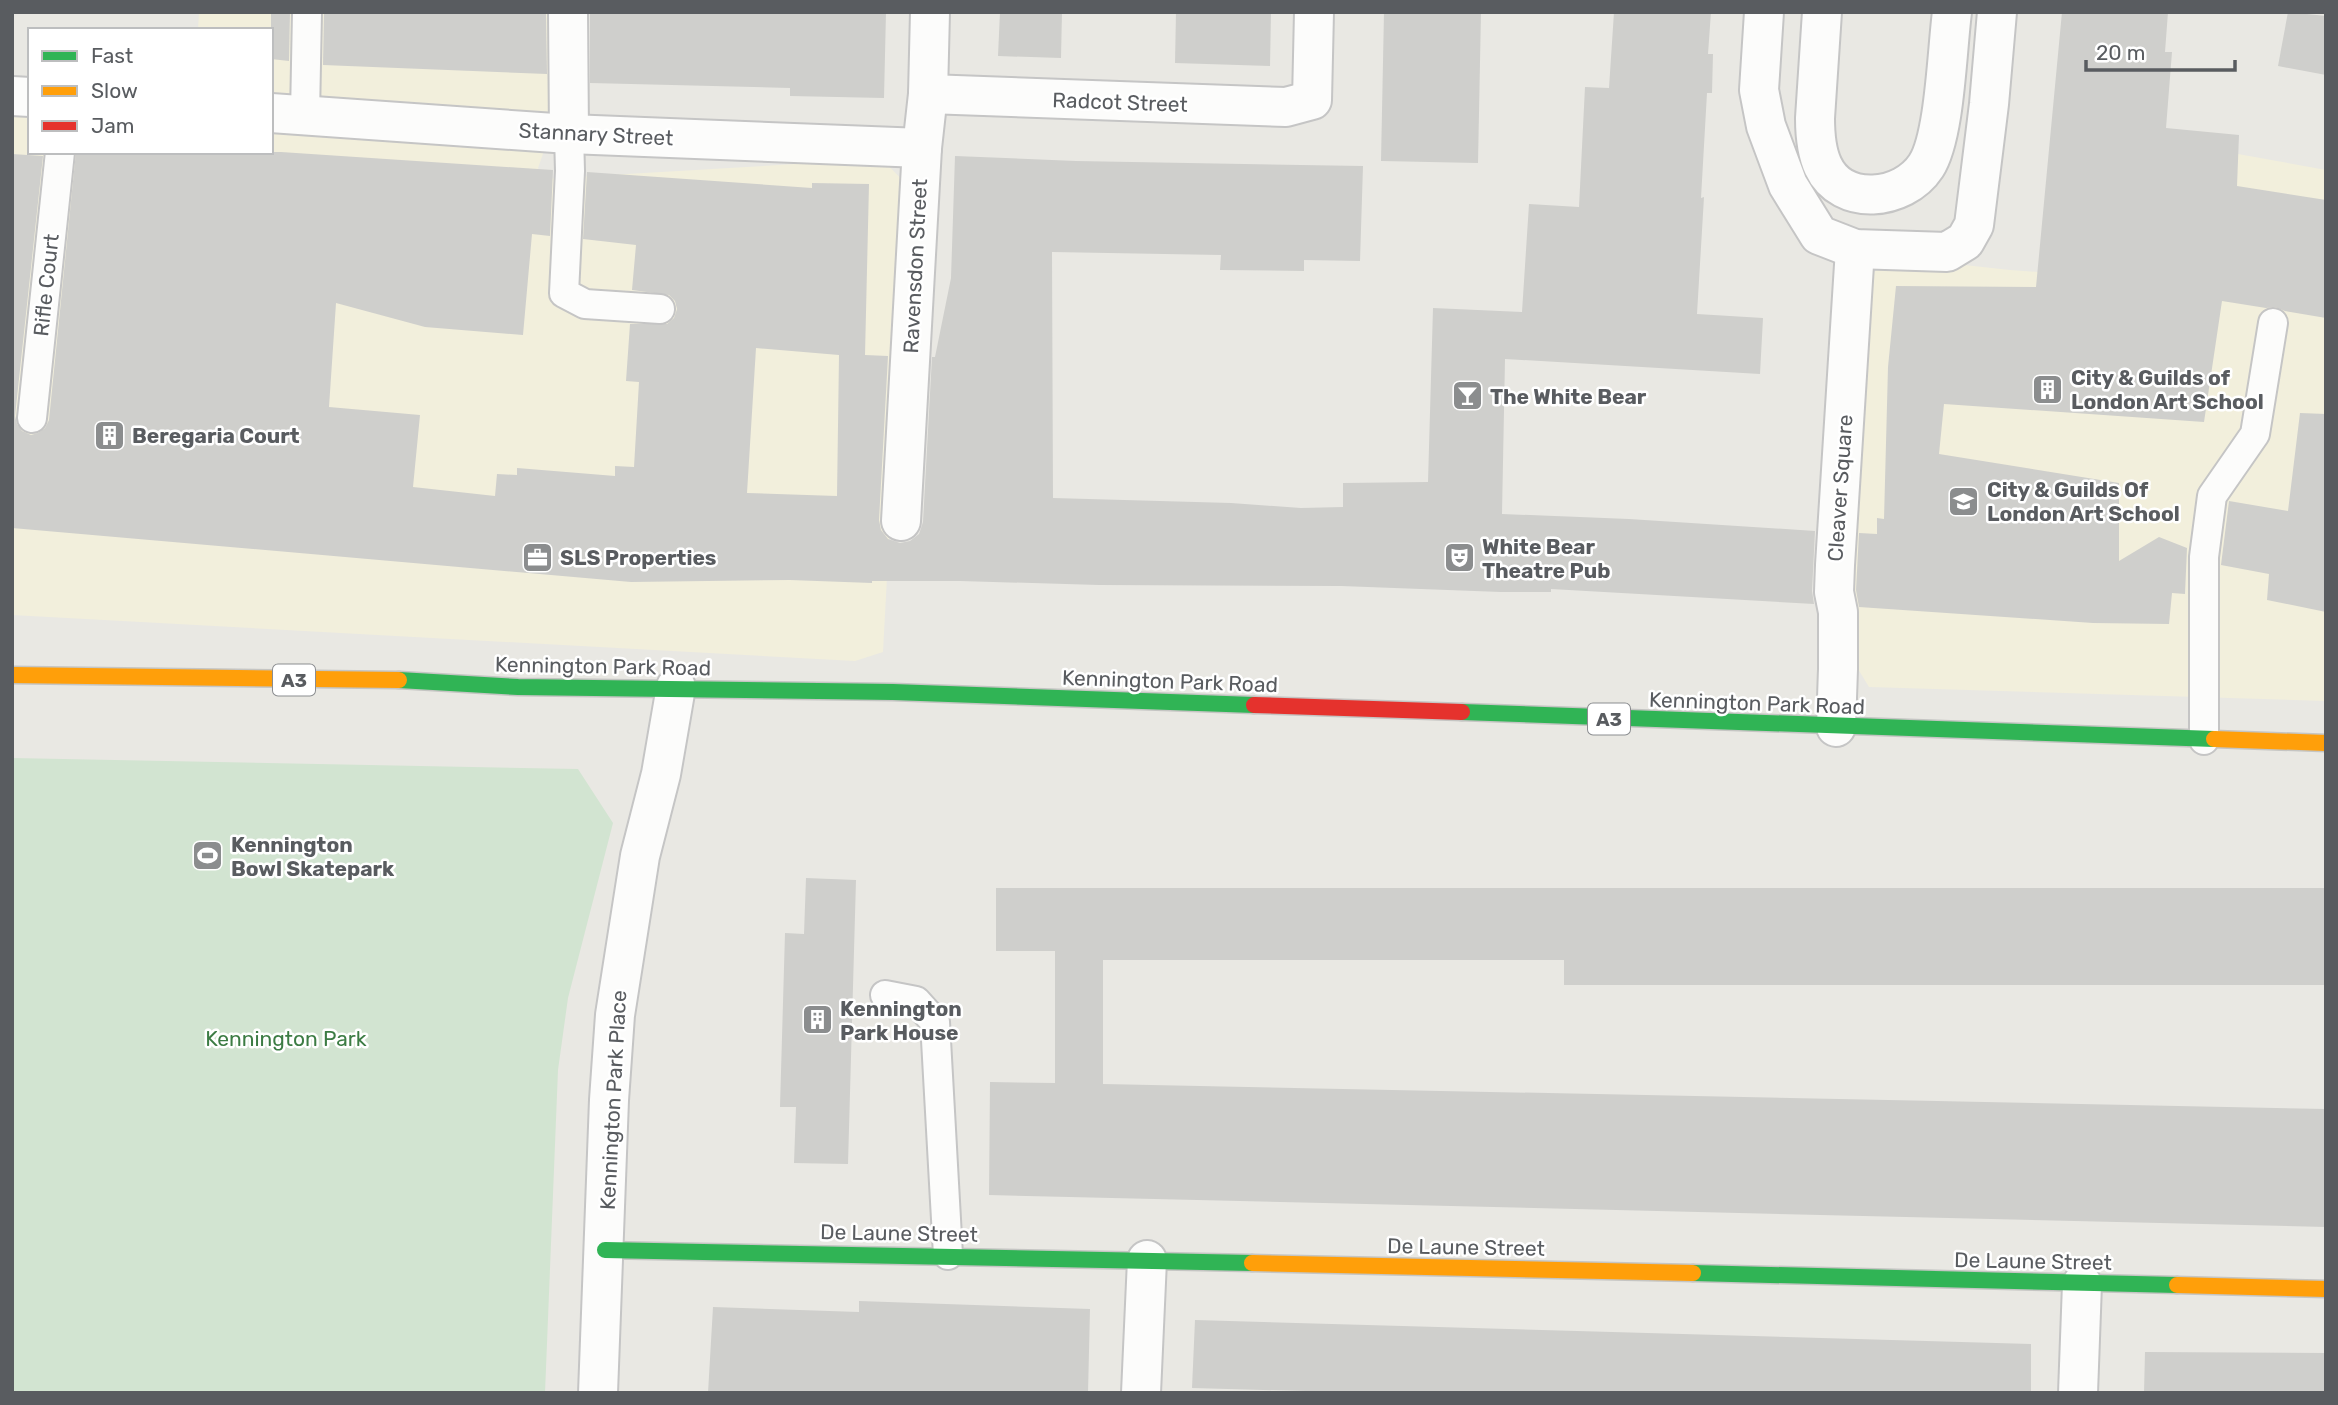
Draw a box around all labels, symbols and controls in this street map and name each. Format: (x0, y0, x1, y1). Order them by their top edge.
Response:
legend (28, 28, 273, 154)
scale bar (2086, 28, 2235, 72)
text: 20 m (2096, 40, 2145, 65)
text: Fast (91, 43, 133, 68)
text: Slow (91, 78, 138, 103)
street label: Radcot Street (1052, 87, 1188, 117)
text: Jam (91, 113, 135, 138)
street label: Stannary Street (518, 117, 674, 151)
street label: Ravensdon Street (898, 178, 932, 354)
street label: Rifle Court (28, 232, 64, 338)
place label: City & Guilds of London Art School (2071, 365, 2264, 414)
building icon: City & Guilds of London Art School (2031, 372, 2065, 406)
bar icon: The White Bear (1450, 379, 1484, 413)
place label: The White Bear (1490, 384, 1647, 409)
street label: Cleaver Square (1822, 414, 1858, 562)
building icon: Beregaria Court (92, 418, 126, 452)
place label: Beregaria Court (132, 423, 300, 448)
place label: City & Guilds Of London Art School (1987, 477, 2180, 526)
school or university icon: City & Guilds Of London Art School (1947, 484, 1981, 518)
place label: White Bear Theatre Pub (1482, 534, 1610, 583)
office icon: SLS Properties (520, 540, 554, 574)
theatre icon: White Bear Theatre Pub (1442, 541, 1476, 575)
place label: SLS Properties (560, 545, 716, 570)
street label: Kennington Park Road (495, 652, 711, 680)
road number: A3 (273, 664, 315, 695)
street label: Kennington Park Road (1062, 665, 1278, 697)
street label: Kennington Park Road (1649, 687, 1865, 719)
road number: A3 (1588, 704, 1630, 734)
place label: Kennington Bowl Skatepark (231, 832, 395, 881)
sports icon: Kennington Bowl Skatepark (191, 839, 225, 873)
street label: Kennington Park Place (595, 990, 631, 1210)
place label: Kennington Park House (840, 996, 962, 1045)
building icon: Kennington Park House (800, 1003, 834, 1037)
park label: Kennington Park (205, 1026, 367, 1051)
street label: De Laune Street (820, 1219, 978, 1247)
street label: De Laune Street (1387, 1233, 1545, 1261)
street label: De Laune Street (1954, 1247, 2112, 1275)

